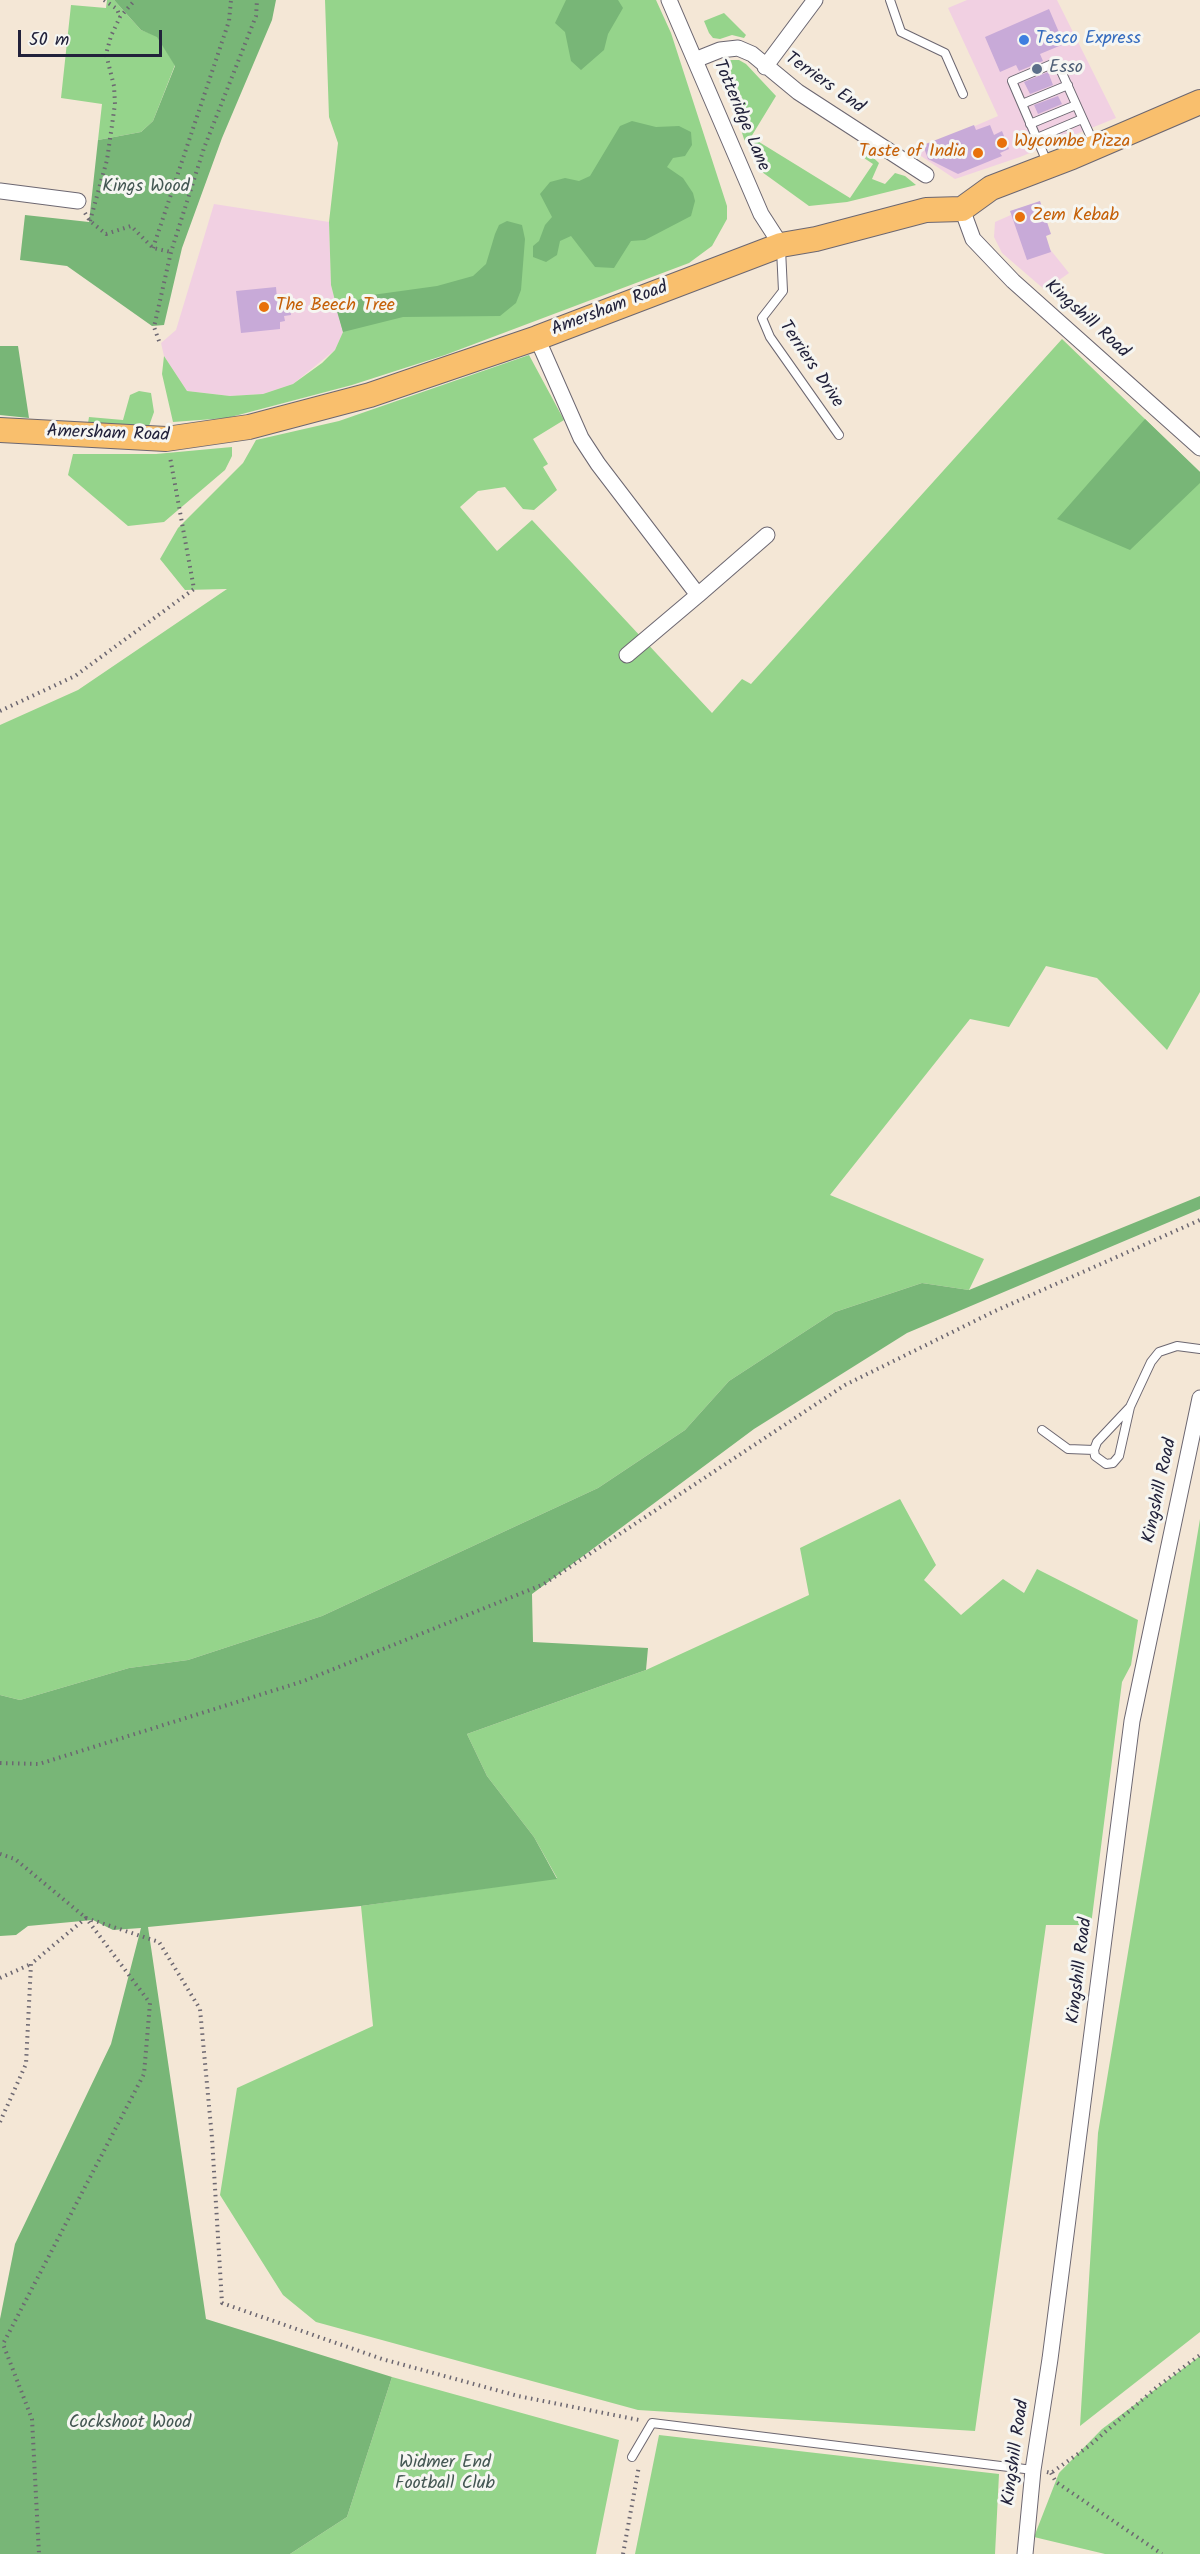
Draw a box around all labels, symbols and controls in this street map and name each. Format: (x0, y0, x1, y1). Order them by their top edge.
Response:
scale bar (21, 18, 165, 56)
text: 50 m (29, 26, 69, 55)
place label: Tesco Express (1036, 29, 1141, 51)
marker: Tesco Express (1017, 33, 1031, 47)
street label: Terriers End (780, 49, 868, 119)
street label: Totteridge Lane (707, 57, 773, 175)
place label: Esso (1049, 58, 1083, 80)
marker: Esso (1030, 62, 1044, 76)
place label: Wycombe Pizza (1014, 132, 1130, 154)
marker: Wycombe Pizza (995, 136, 1009, 150)
place label: Taste of India (859, 142, 966, 164)
marker: Taste of India (971, 146, 985, 160)
park label: Kings Wood (102, 177, 190, 199)
place label: Zem Kebab (1032, 206, 1119, 228)
marker: Zem Kebab (1013, 210, 1027, 224)
street label: Kingshill Road (1039, 276, 1133, 364)
street label: Amersham Road (549, 278, 671, 342)
place label: The Beech Tree (276, 296, 395, 318)
marker: The Beech Tree (257, 300, 271, 314)
street label: Terriers Drive (773, 317, 847, 413)
street label: Amersham Road (46, 422, 170, 448)
street label: Kingshill Road (1139, 1437, 1183, 1545)
street label: Kingshill Road (1064, 1917, 1098, 2025)
street label: Kingshill Road (999, 2399, 1035, 2507)
park label: Cockshoot Wood (69, 2413, 191, 2435)
park label: Widmer End Football Club (395, 2453, 495, 2496)

